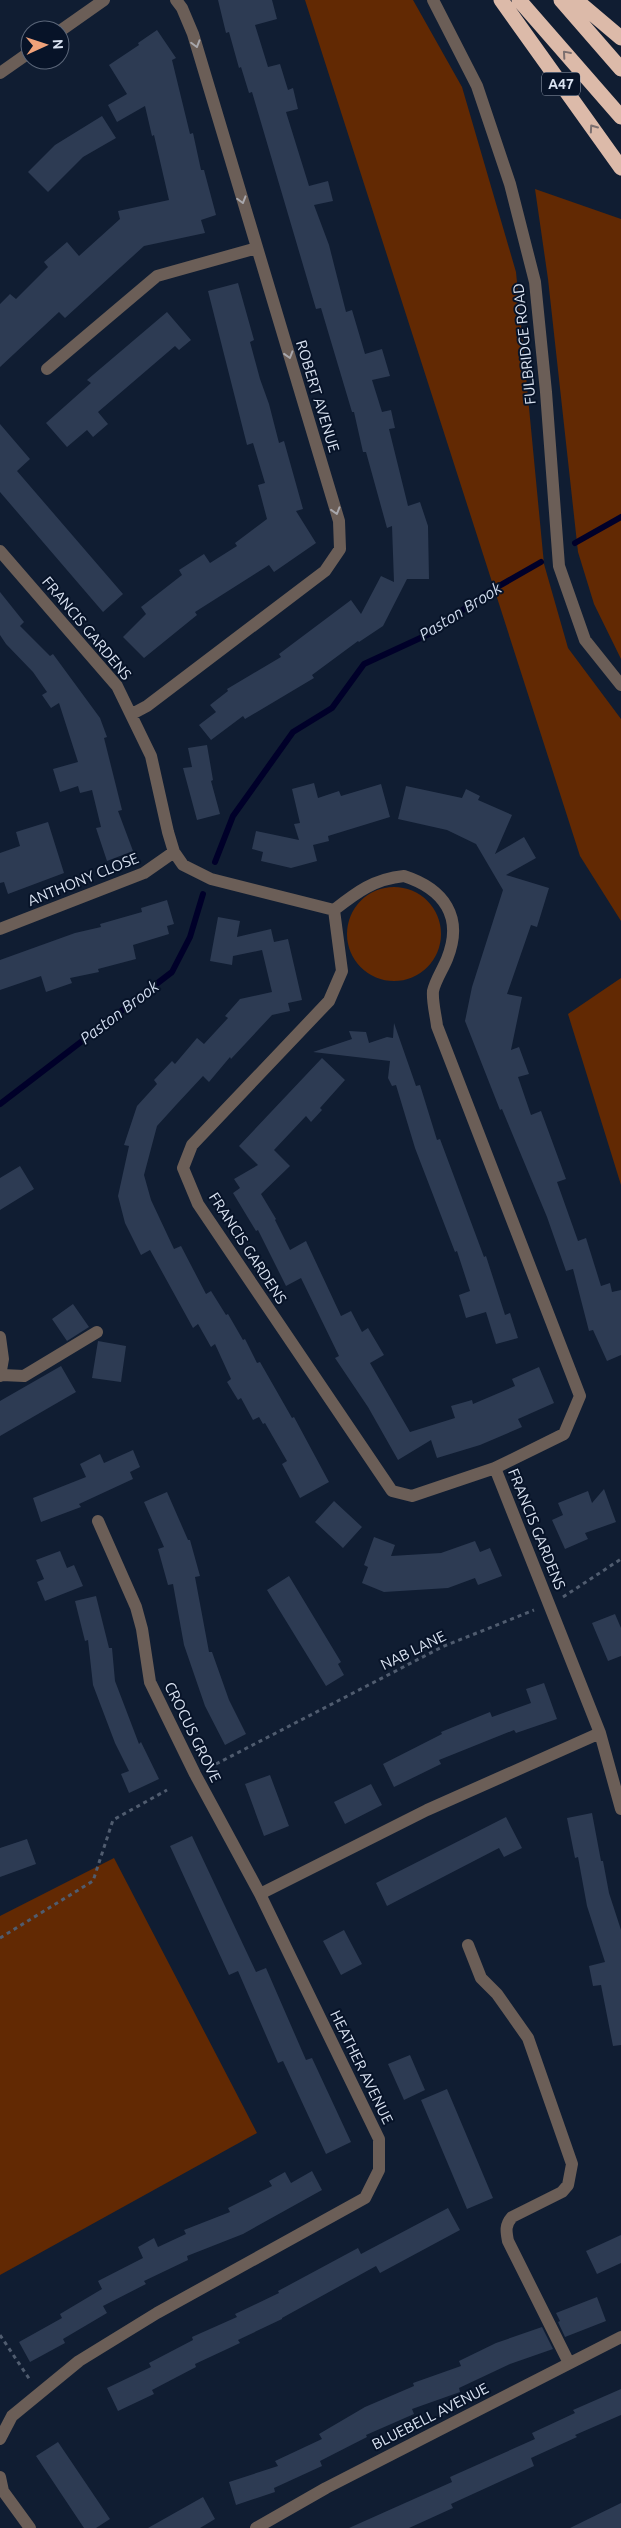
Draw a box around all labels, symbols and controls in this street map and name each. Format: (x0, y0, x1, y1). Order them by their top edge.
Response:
north arrow (20, 20, 70, 70)
text: N (50, 39, 66, 50)
one-way arrow (191, 39, 201, 48)
one-way arrow (563, 50, 572, 59)
road number: A47 (542, 72, 580, 96)
one-way arrow (590, 124, 599, 134)
one-way arrow (237, 195, 247, 203)
street label: FULBRIDGE ROAD (509, 282, 539, 406)
street label: ROBERT AVENUE (293, 338, 343, 454)
one-way arrow (284, 351, 294, 359)
one-way arrow (330, 506, 340, 515)
street label: FRANCIS GARDENS (39, 573, 135, 683)
water label: Paston Brook (415, 578, 505, 643)
street label: ANTHONY CLOSE (25, 849, 141, 909)
water label: Paston Brook (76, 976, 162, 1047)
street label: FRANCIS GARDENS (206, 1189, 290, 1307)
street label: FRANCIS GARDENS (505, 1466, 569, 1592)
street label: NAB LANE (378, 1627, 448, 1673)
street label: CROCUS GROVE (161, 1679, 225, 1785)
street label: HEATHER AVENUE (327, 2007, 397, 2127)
street label: BLUEBELL AVENUE (369, 2379, 491, 2453)

